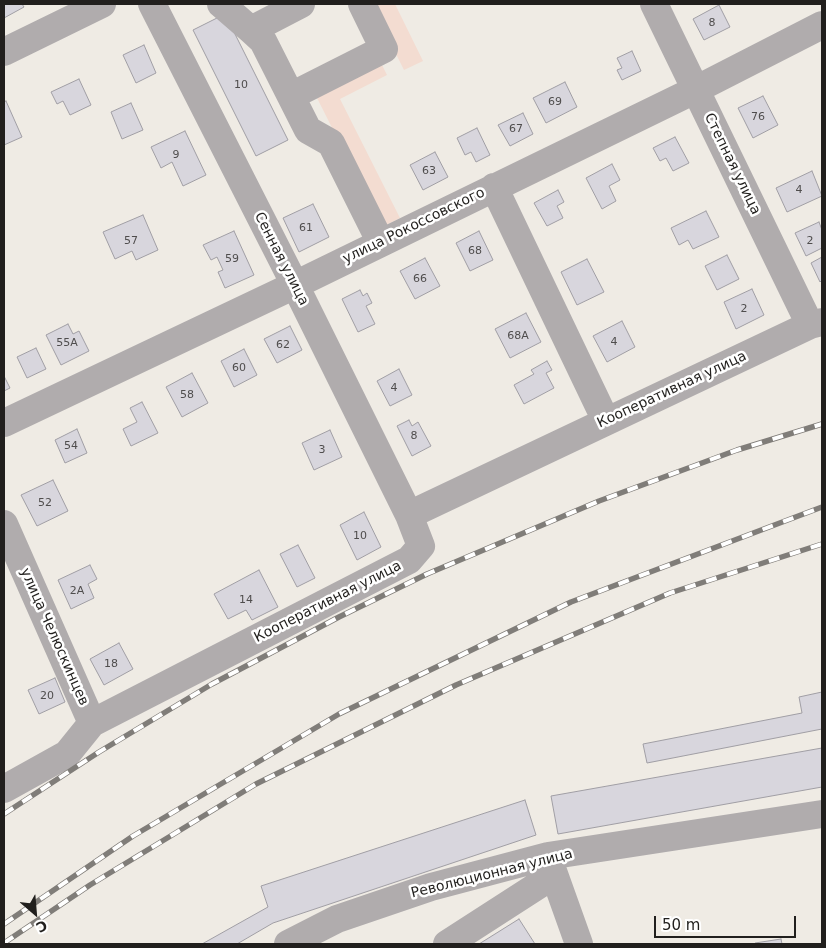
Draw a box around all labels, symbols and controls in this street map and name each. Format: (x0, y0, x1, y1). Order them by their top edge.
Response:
house number: 8 (709, 16, 715, 30)
house number: 10 (234, 78, 248, 92)
house number: 69 (548, 95, 562, 109)
house number: 76 (751, 110, 765, 124)
street label: Степная улица (700, 111, 764, 217)
house number: 67 (509, 122, 523, 136)
house number: 9 (173, 148, 179, 162)
house number: 63 (422, 164, 436, 178)
house number: 4 (796, 183, 802, 197)
street label: улица Рокоссовского (340, 184, 488, 268)
street label: Сенная улица (250, 209, 312, 309)
house number: 61 (299, 221, 313, 235)
house number: 57 (124, 234, 138, 248)
house number: 2 (807, 234, 813, 248)
house number: 68 (468, 244, 482, 258)
house number: 59 (225, 252, 239, 266)
house number: 66 (413, 272, 427, 286)
house number: 2 (741, 302, 747, 316)
house number: 68А (507, 329, 529, 343)
house number: 4 (611, 335, 617, 349)
house number: 55А (56, 336, 78, 350)
house number: 62 (276, 338, 290, 352)
street label: Кооперативная улица (595, 348, 749, 432)
house number: 60 (232, 361, 246, 375)
house number: 4 (391, 381, 397, 395)
house number: 58 (180, 388, 194, 402)
house number: 8 (411, 429, 417, 443)
house number: 54 (64, 439, 78, 453)
house number: 3 (319, 443, 325, 457)
house number: 52 (38, 496, 52, 510)
house number: 10 (353, 529, 367, 543)
street label: Кооперативная улица (252, 558, 404, 646)
street label: улица Челюскинцев (16, 566, 92, 708)
house number: 2А (70, 584, 84, 598)
house number: 14 (239, 593, 253, 607)
house number: 18 (104, 657, 118, 671)
house number: 20 (40, 689, 54, 703)
street label: Революционная улица (409, 846, 575, 902)
north arrow (10, 888, 60, 938)
scale bar (656, 906, 798, 938)
text: 50 m (662, 916, 700, 934)
text: С (34, 917, 50, 936)

